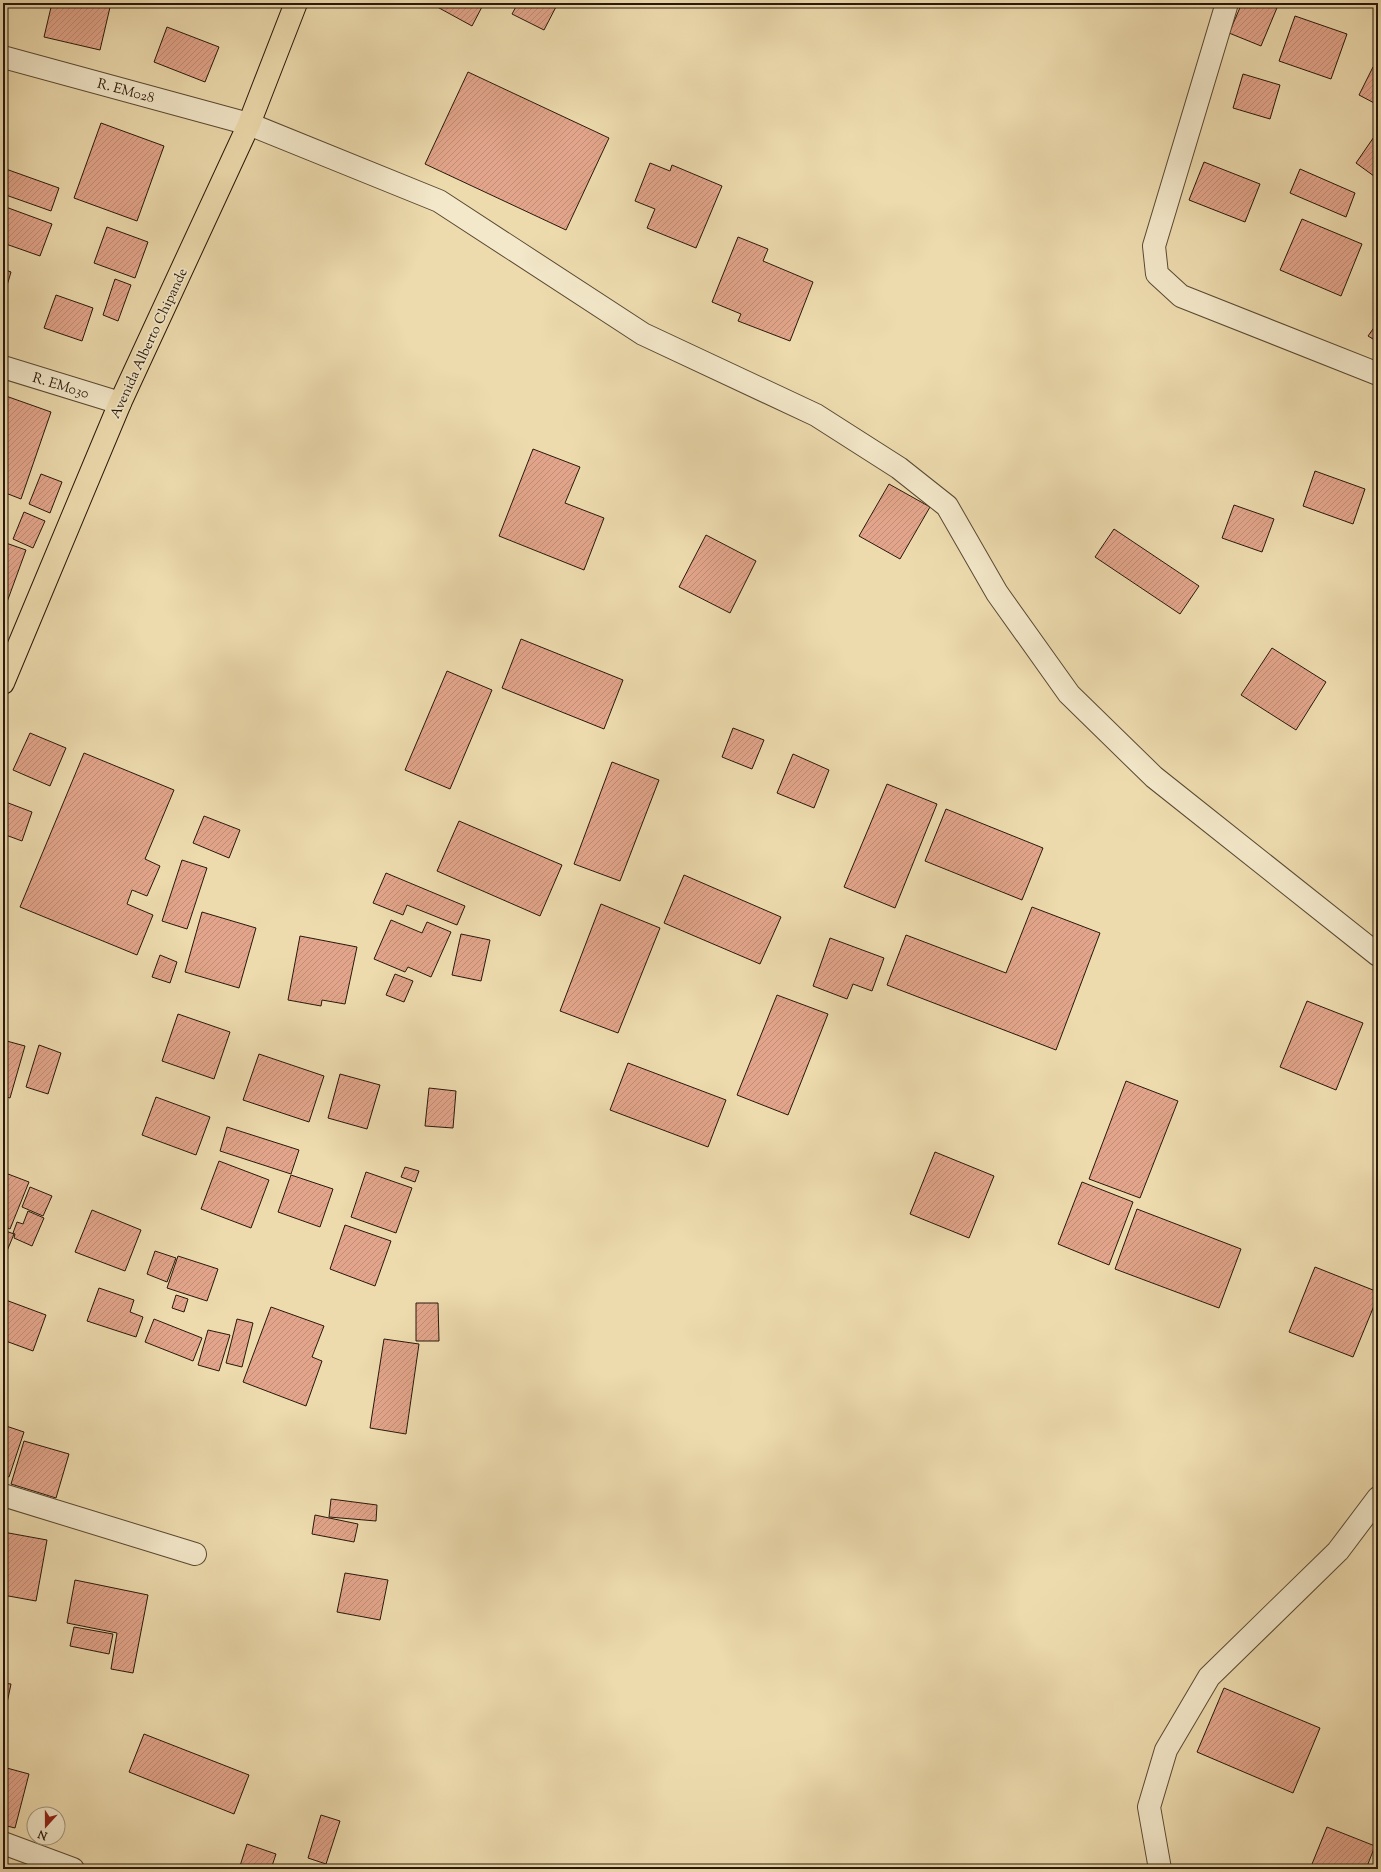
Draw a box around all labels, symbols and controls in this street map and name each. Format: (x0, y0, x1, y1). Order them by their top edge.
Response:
street label: R. EM028 (95, 75, 156, 109)
street label: Avenida Alberto Chipande (106, 265, 194, 422)
street label: R. EM030 (30, 369, 91, 405)
north arrow (26, 1806, 66, 1846)
text: N (36, 1825, 51, 1844)

